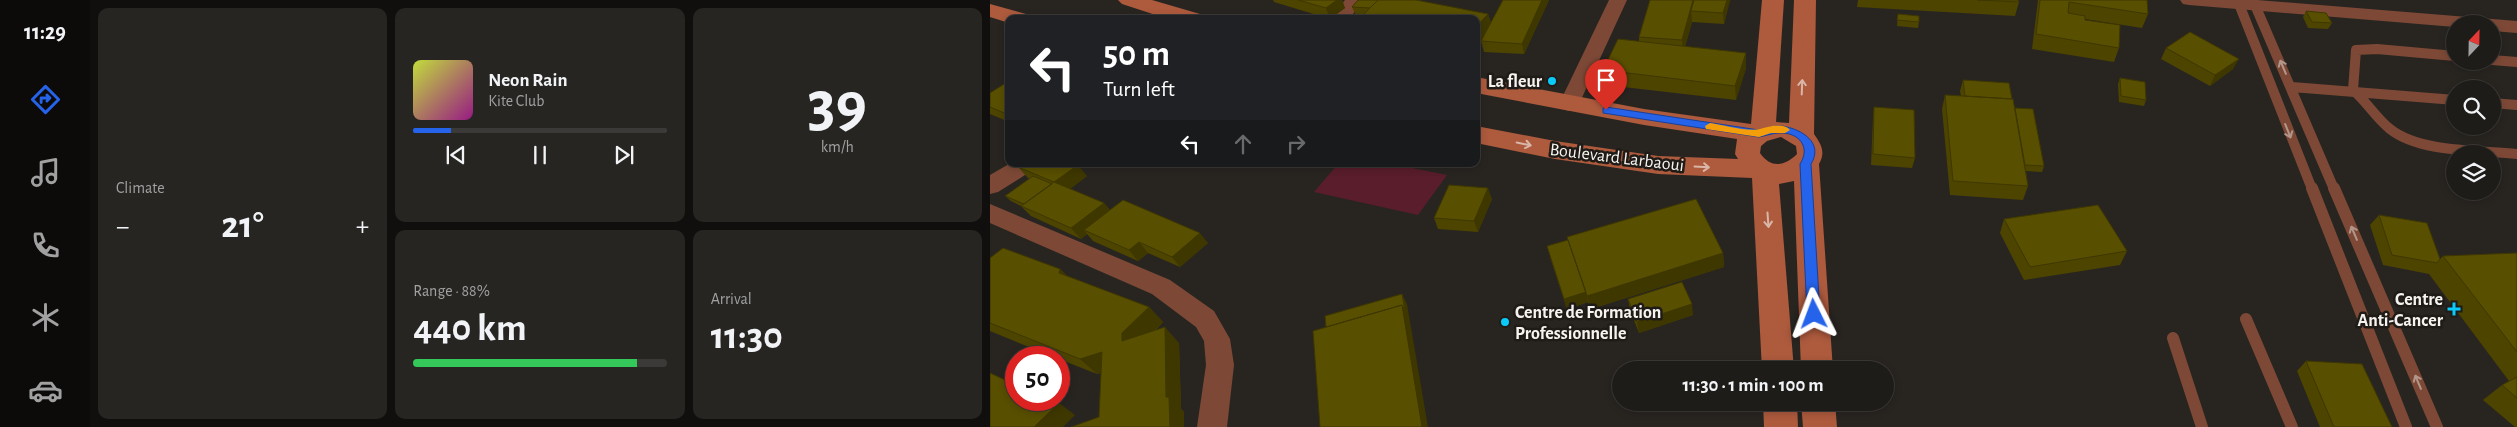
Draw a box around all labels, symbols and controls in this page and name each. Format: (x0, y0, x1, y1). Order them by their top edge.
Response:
north arrow (2446, 15, 2501, 70)
map controls (2446, 15, 2501, 200)
text: 11:29 (24, 21, 66, 43)
icon: left (1020, 35, 1085, 100)
text: 50 m (1103, 37, 1170, 72)
pin (1585, 59, 1627, 110)
one-way arrow (2278, 60, 2288, 75)
icon: arrive (1592, 66, 1620, 94)
text: Neon Rain (488, 71, 567, 90)
text: 39 (808, 73, 867, 138)
place label: La fleur (1488, 73, 1543, 91)
marker: La fleur (1546, 75, 1558, 87)
text: Turn left (1103, 78, 1175, 100)
one-way arrow (1797, 79, 1807, 95)
button: search (2446, 80, 2501, 135)
icon: directions (28, 82, 63, 117)
text: Kite Club (488, 93, 545, 109)
one-way arrow (2284, 123, 2293, 138)
icon: left (1176, 130, 1204, 158)
icon: ahead (1229, 130, 1257, 158)
icon: right (1282, 130, 1310, 158)
text: km/h (821, 139, 854, 155)
one-way arrow (1516, 140, 1532, 149)
icon: previous (442, 141, 470, 169)
icon: pause (526, 141, 554, 169)
icon: next (610, 141, 638, 169)
street label: Boulevard Larbaoui (1549, 141, 1685, 175)
button: layers (2446, 145, 2501, 200)
icon: music (28, 155, 63, 190)
one-way arrow (1694, 162, 1710, 171)
text: Climate (116, 180, 165, 196)
text: 21° (221, 207, 264, 245)
one-way arrow (1764, 212, 1773, 228)
text: − (116, 213, 129, 241)
text: + (356, 213, 369, 241)
one-way arrow (2349, 226, 2359, 241)
icon: phone (28, 228, 63, 263)
text: Range · 88% (413, 283, 490, 299)
position arrow (1787, 287, 1839, 339)
text: Arrival (711, 291, 752, 307)
place label: Centre Anti-Cancer (2357, 291, 2444, 330)
icon: climate (28, 300, 63, 335)
marker: Centre Anti-Cancer (2447, 302, 2461, 316)
place label: Centre de Formation Professionnelle (1515, 304, 1661, 343)
text: 440 km (413, 310, 527, 348)
marker: Centre de Formation Professionnelle (1499, 316, 1511, 328)
text: 11:30 (711, 318, 783, 356)
speed limit sign: 50 (1005, 346, 1070, 411)
icon: car (28, 373, 63, 408)
one-way arrow (2413, 375, 2423, 390)
text: 11:30 · 1 min · 100 m (1682, 376, 1824, 395)

